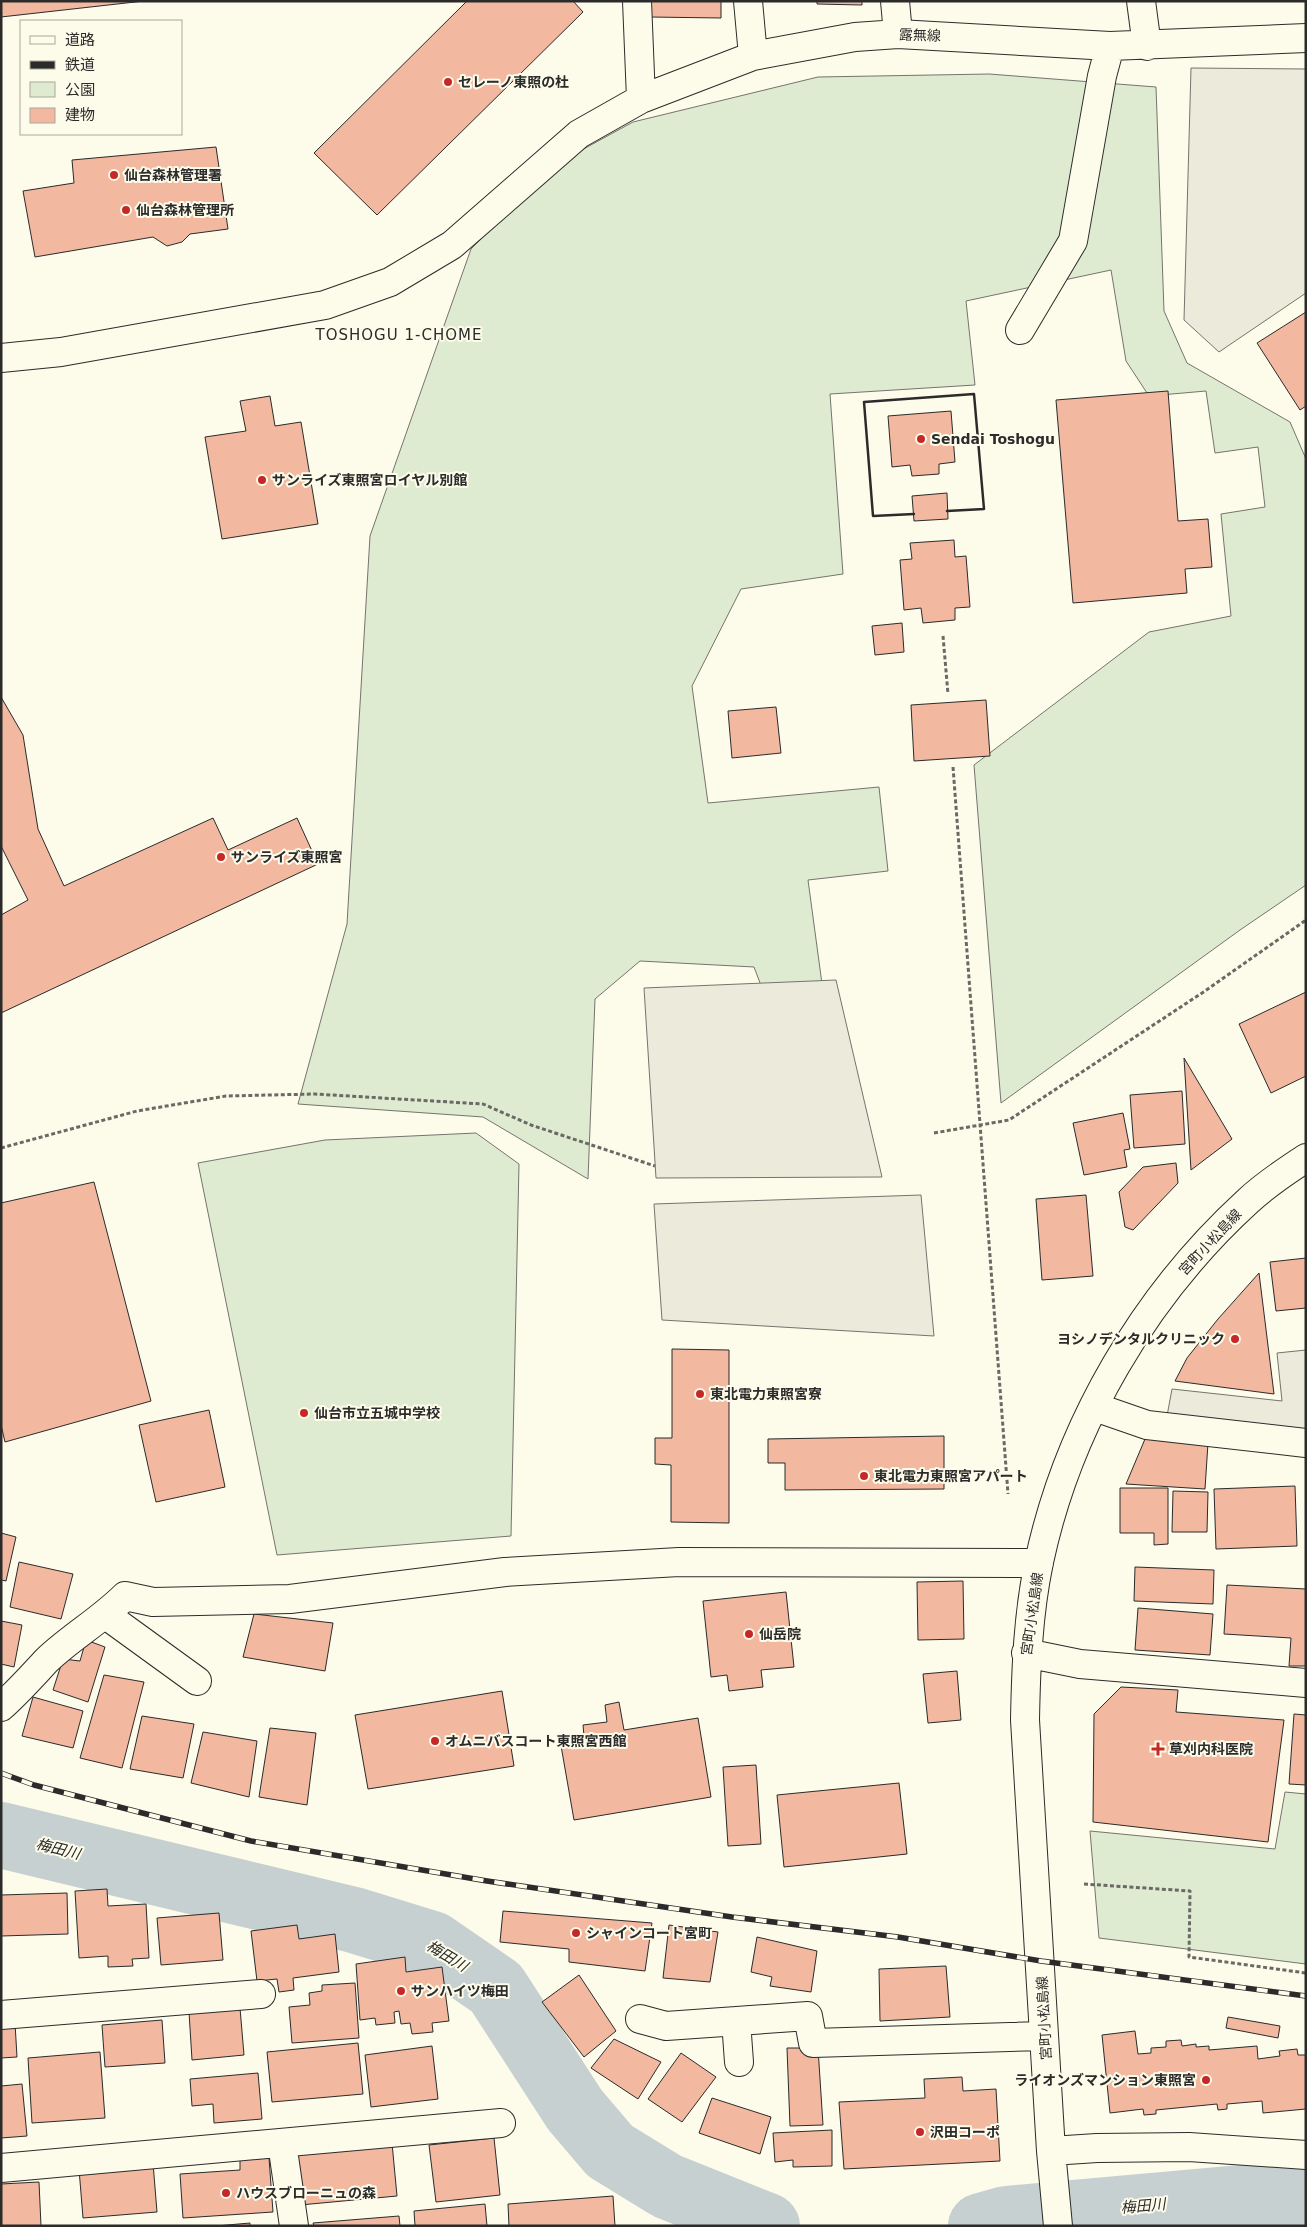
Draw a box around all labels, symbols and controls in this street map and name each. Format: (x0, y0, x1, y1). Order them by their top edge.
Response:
legend (20, 20, 182, 135)
street label: 露無線 (899, 26, 941, 44)
text: 道路 (65, 31, 95, 49)
text: 鉄道 (65, 56, 95, 74)
place label: セレーノ東照の杜 (458, 74, 569, 90)
marker: セレーノ東照の杜 (442, 76, 454, 88)
text: 公園 (65, 81, 95, 99)
text: 建物 (65, 106, 95, 124)
place label: 仙台森林管理署 (124, 167, 222, 183)
marker: 仙台森林管理署 (108, 169, 120, 181)
place label: 仙台森林管理所 (136, 202, 234, 218)
marker: 仙台森林管理所 (120, 204, 132, 216)
district label: TOSHOGU 1-CHOME (315, 326, 482, 344)
place label: Sendai Toshogu (931, 431, 1055, 447)
marker: Sendai Toshogu (915, 433, 927, 445)
place label: サンライズ東照宮ロイヤル別館 (272, 472, 467, 488)
marker: サンライズ東照宮ロイヤル別館 (256, 474, 268, 486)
place label: サンライズ東照宮 (231, 849, 343, 865)
marker: サンライズ東照宮 (215, 851, 227, 863)
street label: 宮町小松島線 (1176, 1206, 1244, 1278)
place label: ヨシノデンタルクリニック (1057, 1331, 1225, 1347)
marker: ヨシノデンタルクリニック (1229, 1333, 1241, 1345)
place label: 東北電力東照宮寮 (710, 1386, 822, 1402)
marker: 東北電力東照宮寮 (694, 1388, 706, 1400)
place label: 仙台市立五城中学校 (314, 1405, 440, 1421)
marker: 仙台市立五城中学校 (298, 1407, 310, 1419)
place label: 東北電力東照宮アパート (874, 1468, 1028, 1484)
marker: 東北電力東照宮アパート (858, 1470, 870, 1482)
street label: 宮町小松島線 (1018, 1571, 1046, 1657)
place label: 仙岳院 (759, 1626, 801, 1642)
marker: 仙岳院 (743, 1628, 755, 1640)
place label: オムニバスコート東照宮西館 (445, 1733, 627, 1749)
marker: オムニバスコート東照宮西館 (429, 1735, 441, 1747)
place label: 草刈内科医院 (1169, 1741, 1253, 1757)
marker: 草刈内科医院 (1151, 1742, 1165, 1756)
water label: 梅田川 (34, 1835, 84, 1864)
place label: シャインコート宮町 (586, 1925, 712, 1941)
marker: シャインコート宮町 (570, 1927, 582, 1939)
water label: 梅田川 (423, 1937, 473, 1976)
street label: 宮町小松島線 (1034, 1976, 1054, 2060)
place label: サンハイツ梅田 (411, 1983, 509, 1999)
marker: サンハイツ梅田 (395, 1985, 407, 1997)
place label: ライオンズマンション東照宮 (1014, 2072, 1196, 2088)
marker: ライオンズマンション東照宮 (1200, 2074, 1212, 2086)
place label: 沢田コーポ (930, 2124, 1000, 2140)
marker: 沢田コーポ (914, 2126, 926, 2138)
place label: ハウスブローニュの森 (236, 2185, 376, 2201)
marker: ハウスブローニュの森 (220, 2187, 232, 2199)
water label: 梅田川 (1120, 2195, 1168, 2217)

